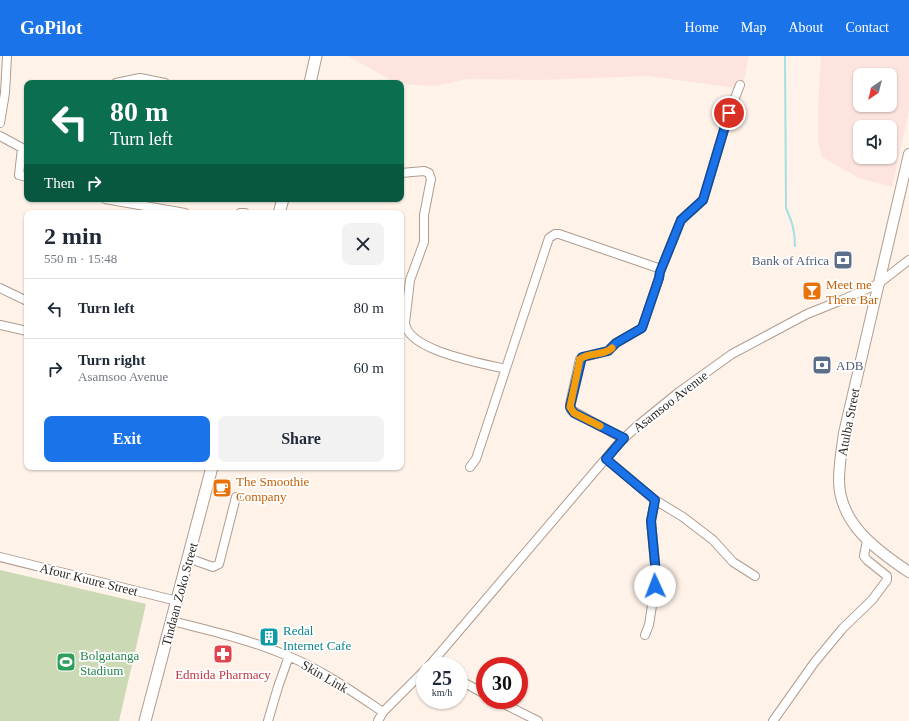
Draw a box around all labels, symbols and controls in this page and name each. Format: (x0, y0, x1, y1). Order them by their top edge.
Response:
text: GoPilot (20, 17, 82, 38)
text: Home (685, 20, 719, 35)
text: Map (741, 20, 766, 35)
text: About (788, 20, 823, 35)
text: Contact (845, 20, 889, 35)
north arrow (853, 68, 897, 112)
map controls (853, 68, 897, 164)
icon: left (44, 96, 96, 148)
text: 80 m (110, 96, 168, 127)
pin (712, 96, 746, 130)
icon: arrive (718, 102, 740, 124)
button: sound (853, 120, 897, 164)
text: Turn left (110, 129, 173, 149)
icon: right (83, 172, 105, 194)
text: Then (44, 175, 75, 191)
text: 2 min (44, 223, 102, 249)
button: close (342, 223, 384, 265)
bank icon: Bank of Africa (832, 249, 854, 271)
text: 550 m · 15:48 (44, 251, 117, 266)
place label: Bank of Africa (752, 253, 829, 268)
place label: Meet me There Bar (826, 277, 879, 307)
bar icon: Meet me There Bar (801, 280, 823, 302)
icon: left (44, 298, 66, 320)
text: Turn left (78, 300, 135, 316)
text: 80 m (354, 300, 384, 316)
text: Turn right (78, 352, 145, 368)
bank icon: ADB (811, 354, 833, 376)
icon: right (44, 358, 66, 380)
place label: ADB (836, 358, 864, 373)
text: 60 m (354, 360, 384, 376)
street label: Asamsoo Avenue (630, 368, 711, 435)
text: Asamsoo Avenue (78, 369, 168, 384)
street label: Atulba Street (835, 386, 863, 457)
button: Exit (44, 416, 210, 462)
button: Share (218, 416, 384, 462)
place label: The Smoothie Company (236, 474, 310, 504)
cafe icon: The Smoothie Company (211, 477, 233, 499)
street label: Tindaan Zoko Street (158, 540, 201, 647)
street label: Afour Kuure Street (38, 560, 140, 599)
position arrow (634, 565, 676, 607)
place label: Redal Internet Cafe (283, 623, 351, 653)
building icon: Redal Internet Cafe (258, 626, 280, 648)
pharmacy icon: Edmida Pharmacy (212, 643, 234, 665)
place label: Bolgatanga Stadium (80, 648, 139, 678)
sports icon: Bolgatanga Stadium (55, 651, 77, 673)
street label: Skin Link (299, 657, 351, 696)
speed limit sign: 30 (476, 657, 528, 709)
place label: Edmida Pharmacy (175, 667, 271, 682)
text: 25 (432, 667, 452, 689)
text: km/h (432, 687, 452, 698)

